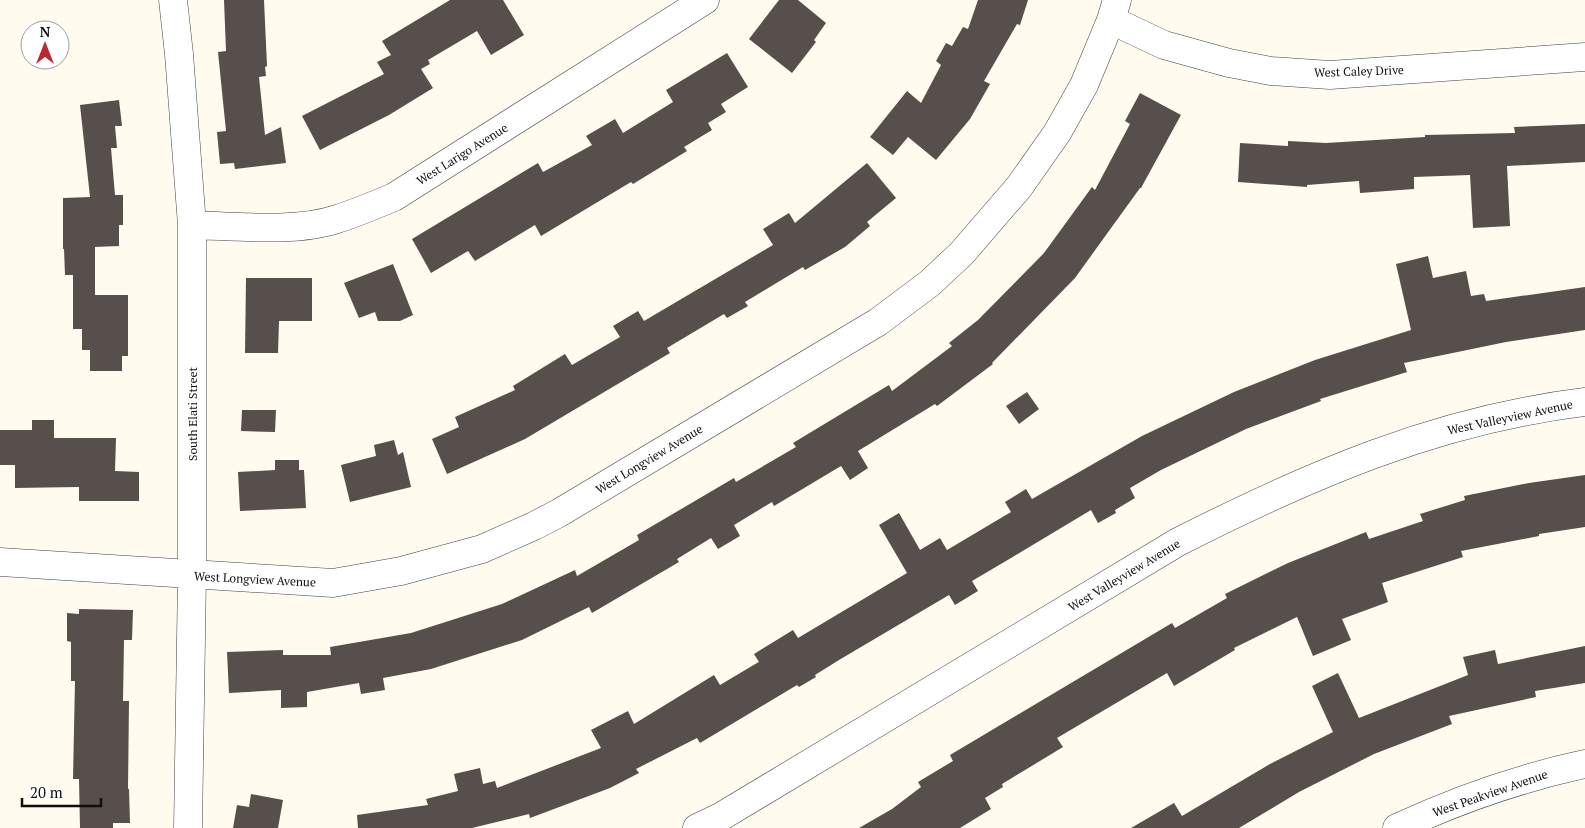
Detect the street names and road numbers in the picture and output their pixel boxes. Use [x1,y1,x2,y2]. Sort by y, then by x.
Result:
street label: West Caley Drive [1314,62,1404,80]
street label: West Larigo Avenue [414,120,510,188]
street label: South Elati Street [185,366,200,461]
street label: West Valleyview Avenue [1446,396,1574,438]
street label: West Longview Avenue [593,421,705,497]
street label: West Valleyview Avenue [1065,536,1183,614]
street label: West Longview Avenue [194,568,316,590]
street label: West Peakview Avenue [1431,766,1549,820]

